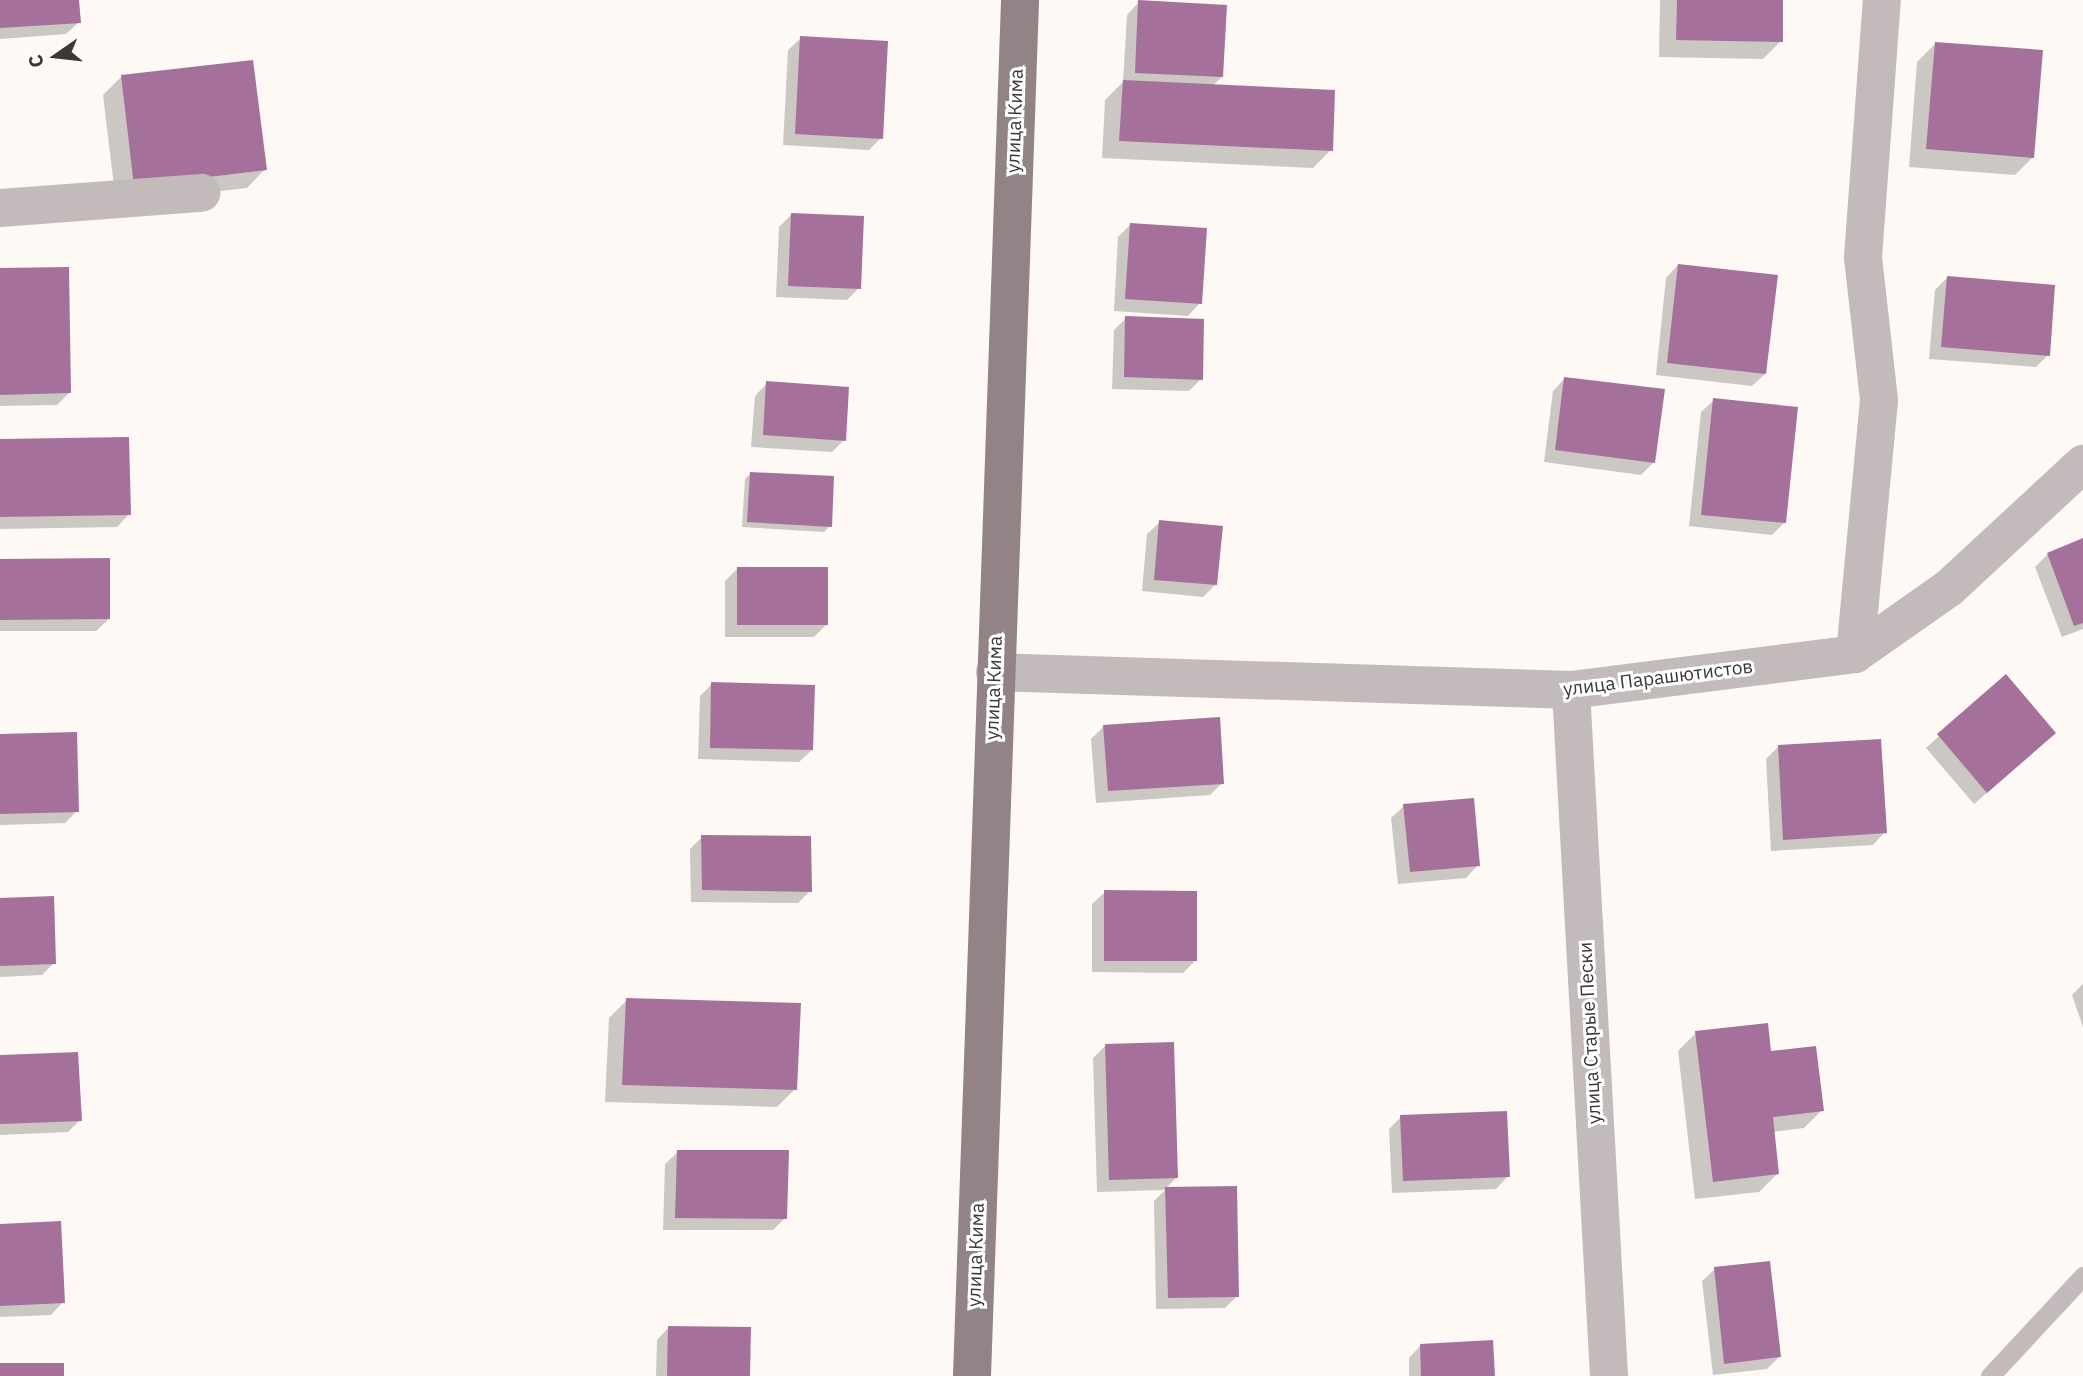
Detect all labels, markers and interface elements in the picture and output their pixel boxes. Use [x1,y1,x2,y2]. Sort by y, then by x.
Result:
north arrow [21,21,91,91]
text: С [22,52,49,70]
street label: улица Кима [1002,69,1028,173]
street label: улица Кима [981,636,1007,740]
street label: улица Парашютистов [1562,655,1754,701]
street label: улица Старые Пески [1574,941,1606,1125]
street label: улица Кима [963,1203,989,1307]

